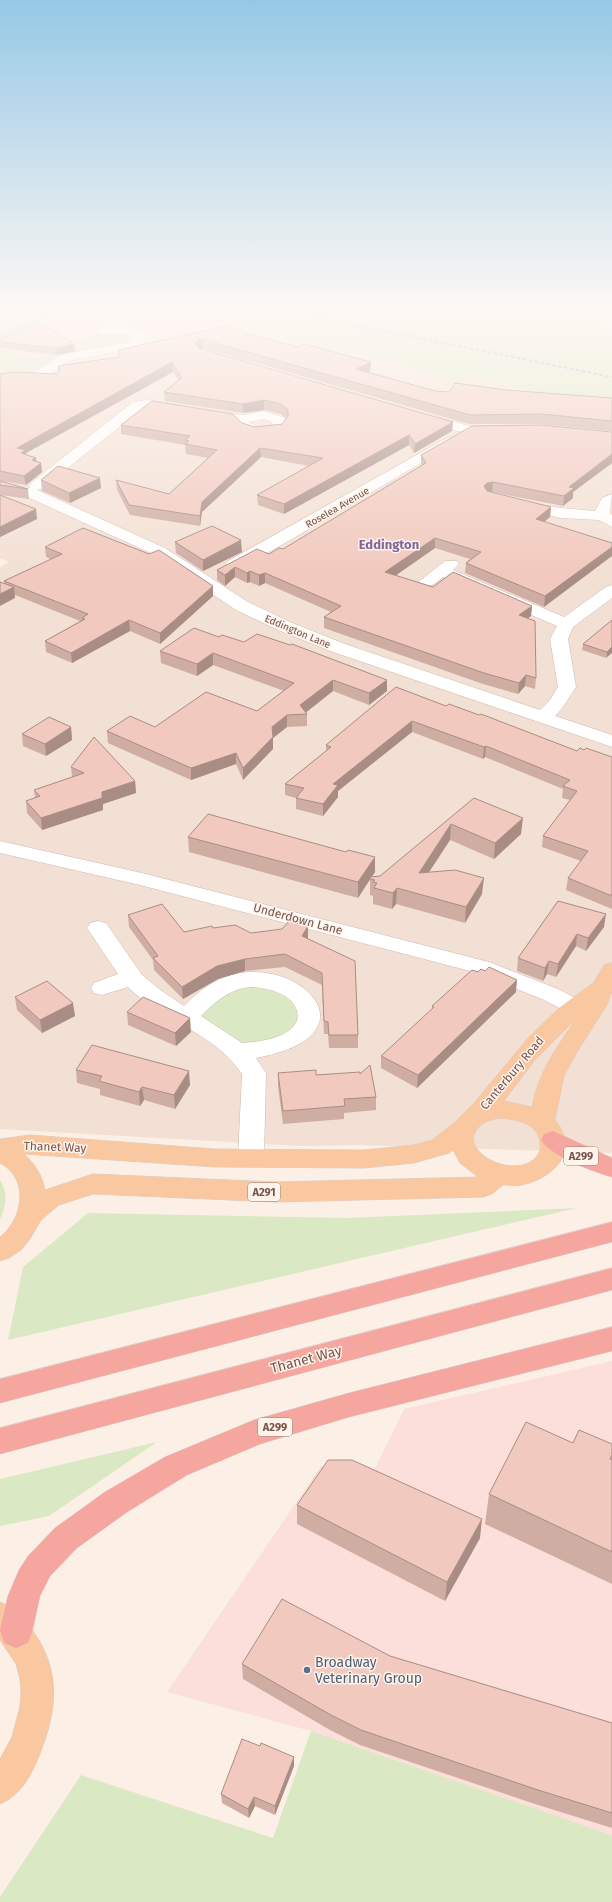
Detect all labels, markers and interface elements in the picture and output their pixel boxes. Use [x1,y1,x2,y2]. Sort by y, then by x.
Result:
street label: Roselea Avenue [304,485,371,531]
district label: Eddington [359,537,419,552]
street label: Eddington Lane [263,613,332,651]
street label: Underdown Lane [252,900,344,938]
street label: Canterbury Road [477,1034,547,1112]
street label: Thanet Way [23,1139,87,1155]
road number: A299 [564,1147,598,1165]
road number: A291 [248,1183,280,1201]
street label: Thanet Way [269,1342,344,1377]
road number: A299 [258,1418,292,1436]
place label: Broadway Veterinary Group [315,1654,422,1687]
marker: Broadway Veterinary Group [302,1665,312,1675]

